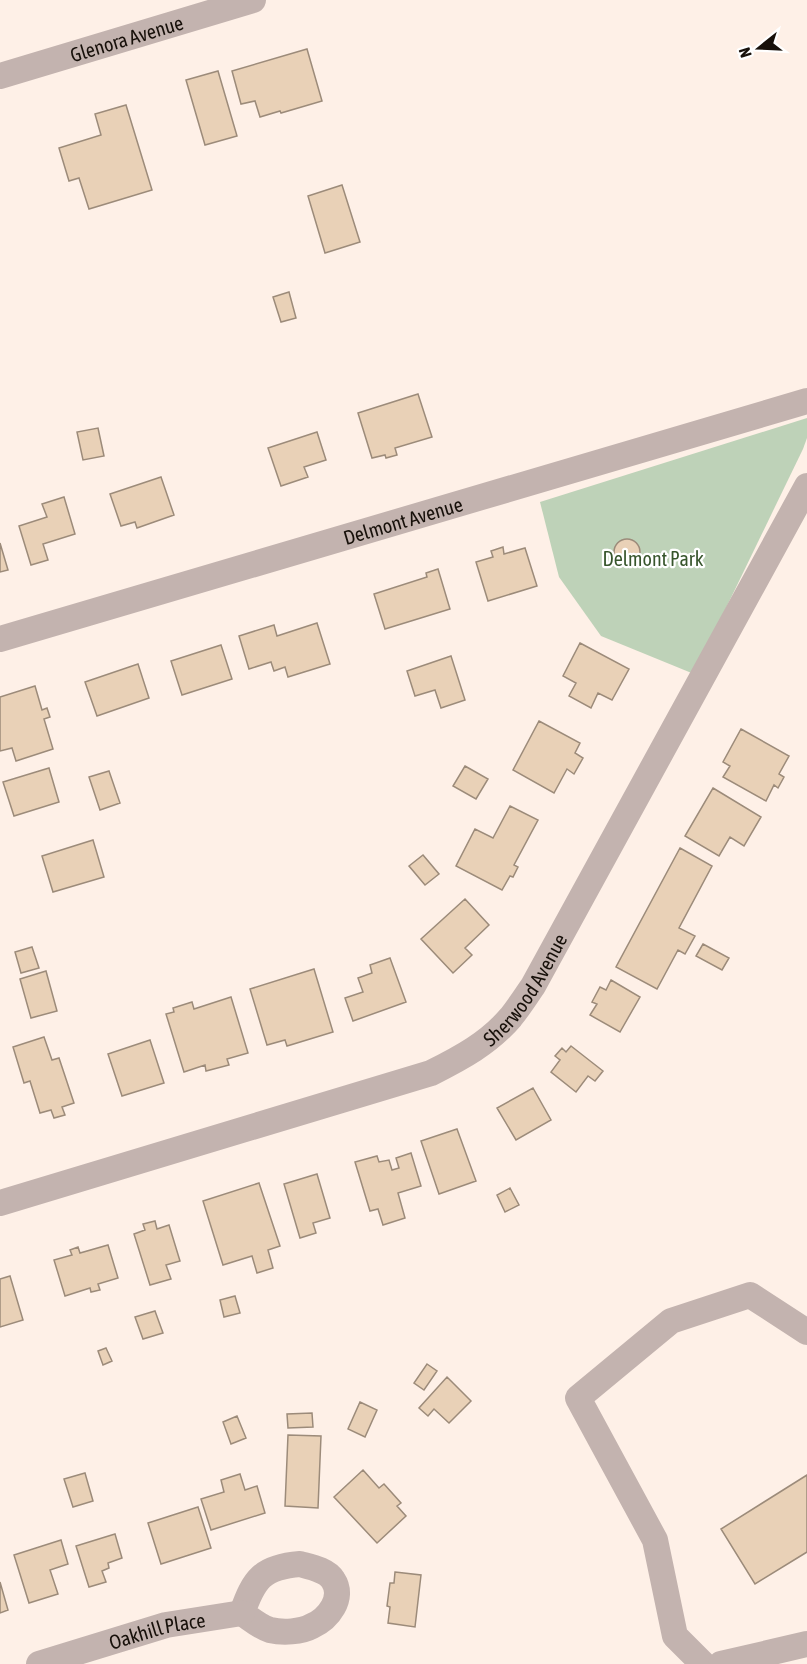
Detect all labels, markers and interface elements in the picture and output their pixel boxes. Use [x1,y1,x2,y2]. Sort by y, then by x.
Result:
street label: Glenora Avenue [67,10,186,66]
north arrow [729,18,789,78]
text: N [735,45,755,60]
street label: Delmont Avenue [341,492,465,549]
park label: Delmont Park [603,547,704,570]
street label: Sherwood Avenue [478,930,571,1050]
street label: Oakhill Place [106,1608,207,1653]

